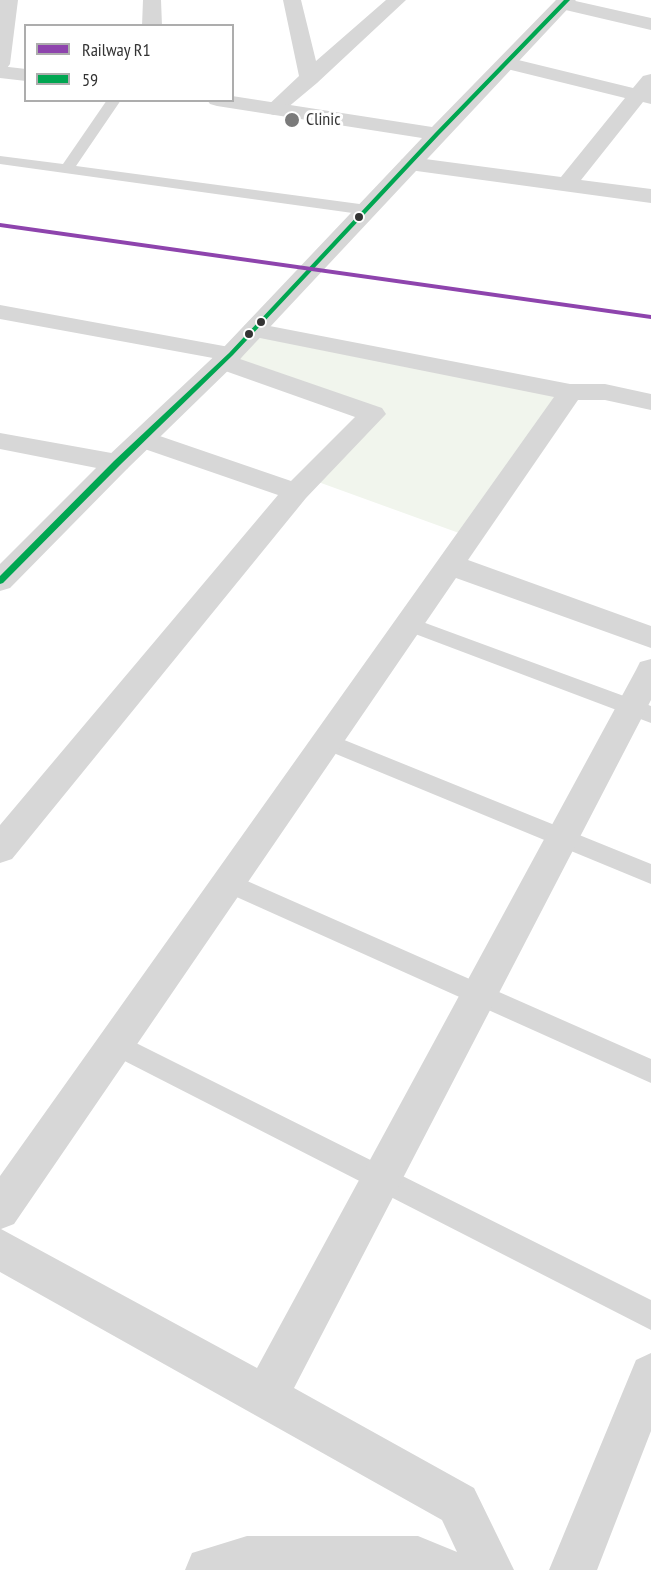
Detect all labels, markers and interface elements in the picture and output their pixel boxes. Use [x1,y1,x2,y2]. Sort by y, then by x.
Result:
legend [24,24,234,102]
text: Railway R1 [82,38,151,61]
text: 59 [82,68,98,91]
place label: Clinic [306,109,341,131]
marker: Clinic [283,111,301,129]
unlabelled marker [353,211,365,223]
unlabelled marker [255,316,267,328]
unlabelled marker [243,328,255,340]

